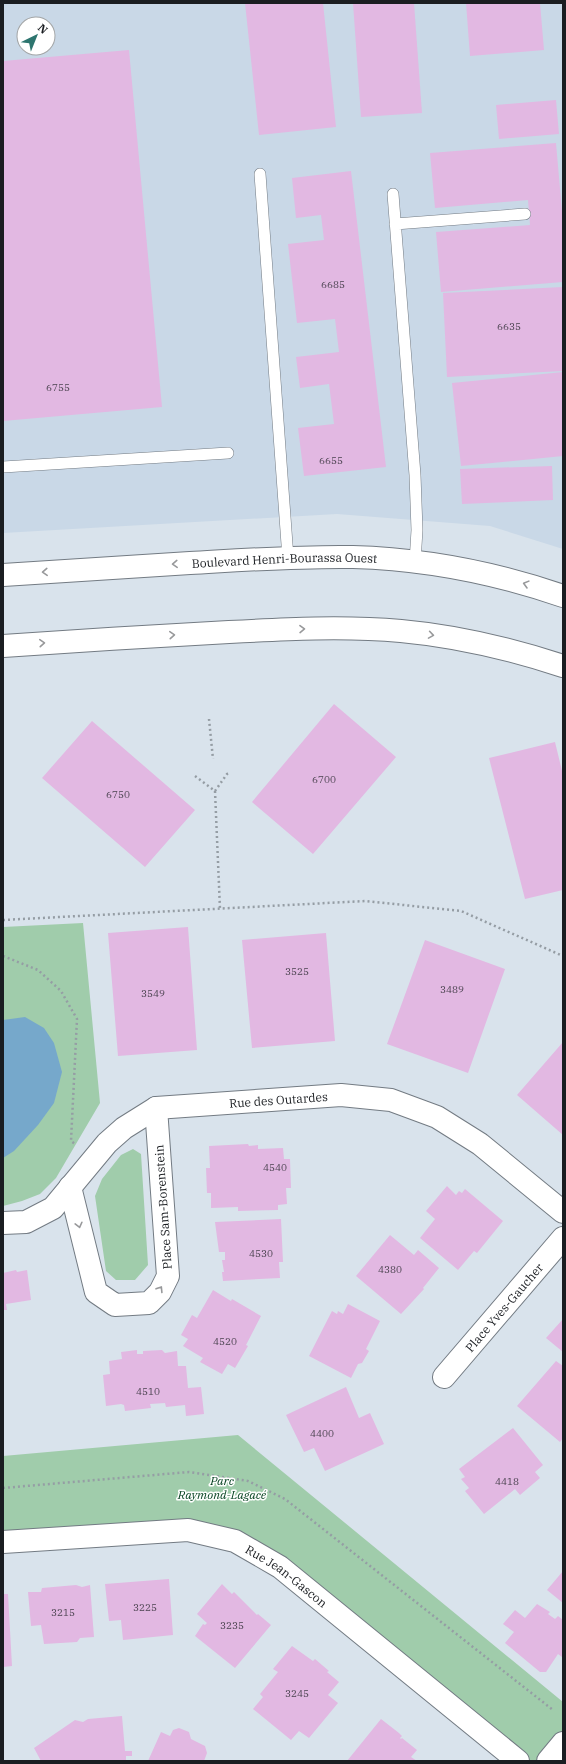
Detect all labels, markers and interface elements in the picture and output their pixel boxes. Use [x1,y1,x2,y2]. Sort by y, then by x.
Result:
north arrow [16,16,56,56]
text: N [35,21,51,37]
house number: 6685 [321,278,345,291]
house number: 6635 [497,320,521,333]
house number: 6755 [46,381,70,394]
house number: 6655 [319,454,343,467]
street label: Boulevard Henri-Bourassa Ouest [191,549,378,570]
one-way arrow [172,560,178,569]
one-way arrow [42,568,48,576]
one-way arrow [523,581,529,589]
one-way arrow [299,625,305,633]
one-way arrow [428,630,434,639]
one-way arrow [169,631,175,640]
one-way arrow [39,639,45,648]
house number: 6700 [312,773,336,786]
house number: 6750 [106,788,130,801]
house number: 3525 [285,965,309,978]
house number: 3489 [440,983,464,996]
house number: 3549 [141,987,165,1000]
street label: Rue des Outardes [229,1088,328,1110]
street label: Place Sam-Borenstein [151,1144,175,1270]
house number: 4540 [263,1161,287,1174]
one-way arrow [74,1221,83,1228]
house number: 4530 [249,1247,273,1260]
street label: Place Yves-Gaucher [462,1259,546,1355]
house number: 4380 [378,1263,402,1276]
one-way arrow [156,1286,163,1293]
house number: 4520 [213,1335,237,1348]
house number: 4510 [136,1385,160,1398]
house number: 4400 [310,1427,334,1440]
park label: Parc Raymond-Lagacé [177,1473,267,1502]
house number: 4418 [495,1475,519,1488]
street label: Rue Jean-Gascon [243,1541,331,1610]
house number: 3225 [133,1601,157,1614]
house number: 3215 [51,1606,75,1619]
house number: 3235 [220,1619,244,1632]
house number: 3245 [285,1687,309,1700]

